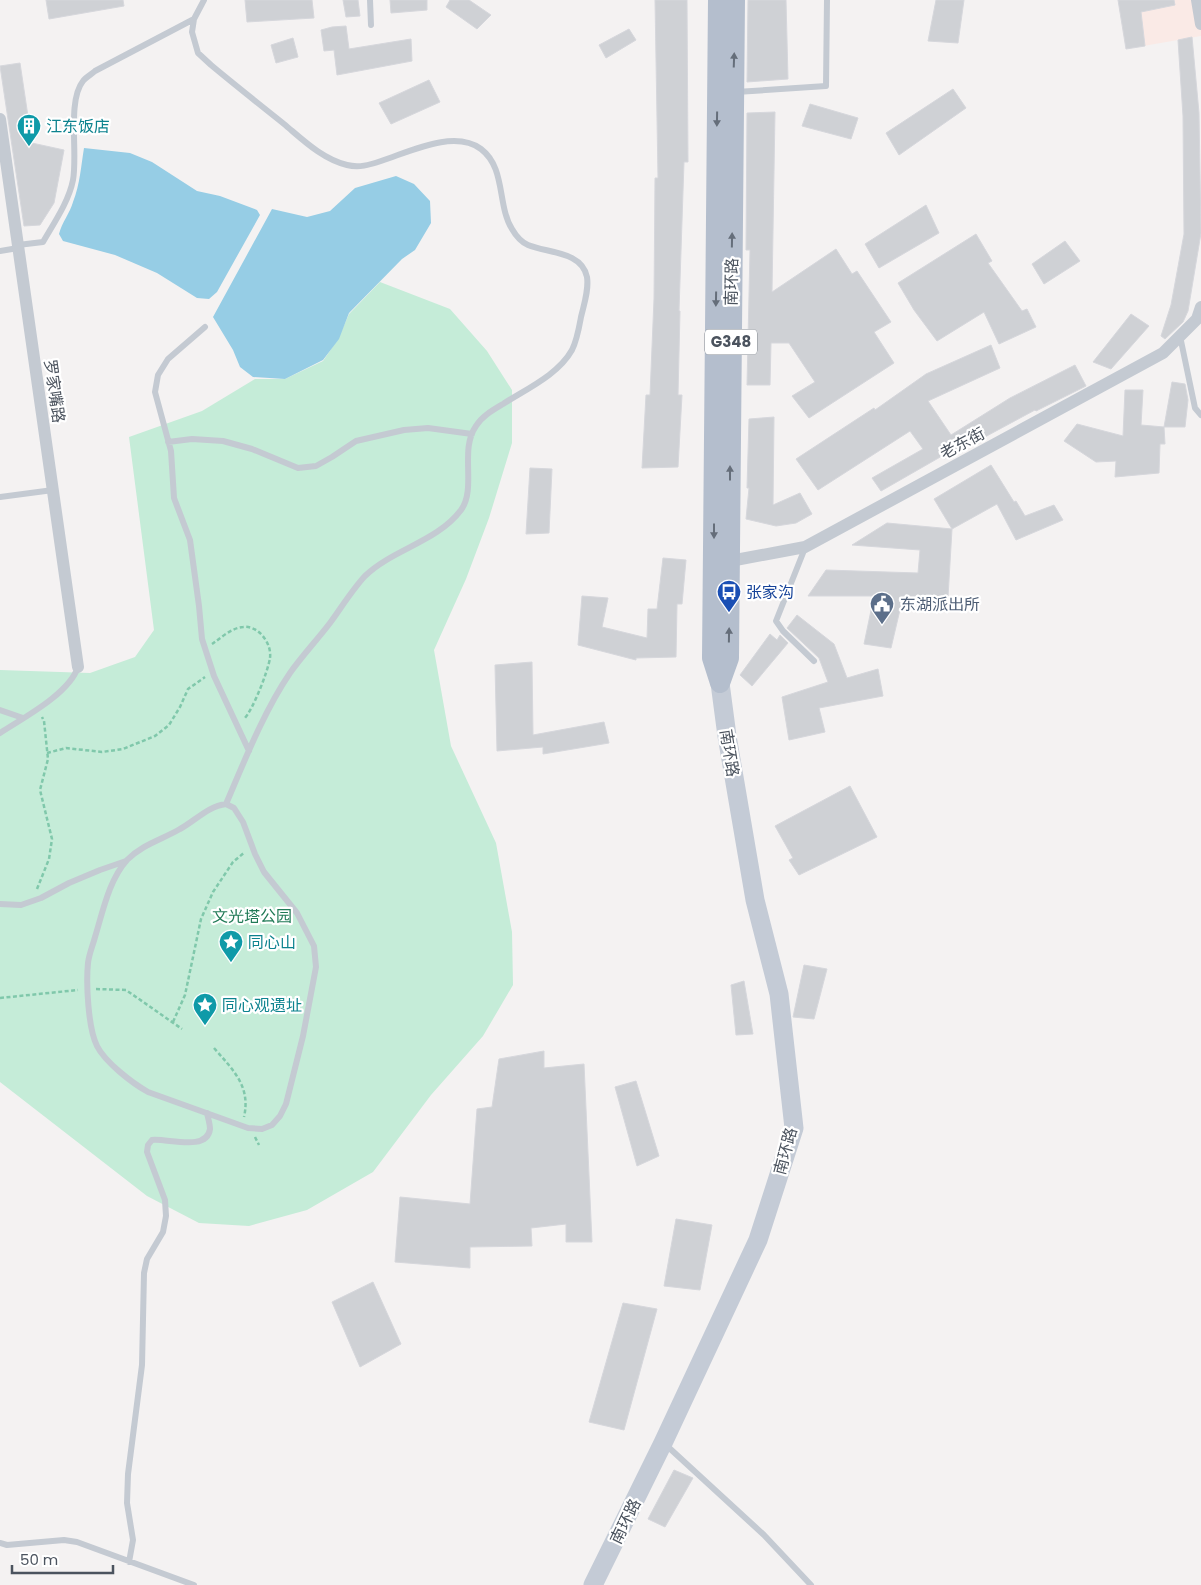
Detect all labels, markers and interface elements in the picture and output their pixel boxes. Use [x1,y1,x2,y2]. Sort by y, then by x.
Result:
one-way arrow [730,52,738,68]
one-way arrow [713,111,721,127]
building icon: 江东饭店 [16,113,42,147]
place label: 江东饭店 [46,115,110,138]
one-way arrow [728,232,736,248]
street label: 南环路 [720,258,743,306]
one-way arrow [712,291,720,307]
road number: G348 [705,330,757,354]
street label: 罗家嘴路 [39,358,70,424]
street label: 老东街 [936,422,989,465]
one-way arrow [726,465,734,481]
one-way arrow [710,523,718,539]
bus stop icon: 张家沟 [716,579,742,613]
place label: 张家沟 [746,581,794,604]
public building icon: 东湖派出所 [869,591,895,625]
place label: 东湖派出所 [900,593,980,616]
one-way arrow [725,627,733,643]
street label: 南环路 [714,728,745,779]
park label: 文光塔公园 [212,905,292,928]
place icon: 同心山 [218,929,244,963]
place label: 同心山 [248,931,296,954]
place icon: 同心观遗址 [192,992,218,1026]
place label: 同心观遗址 [222,994,302,1017]
street label: 南环路 [768,1125,803,1177]
street label: 南环路 [605,1495,646,1548]
scale bar [12,1542,114,1574]
text: 50 m [20,1549,58,1570]

